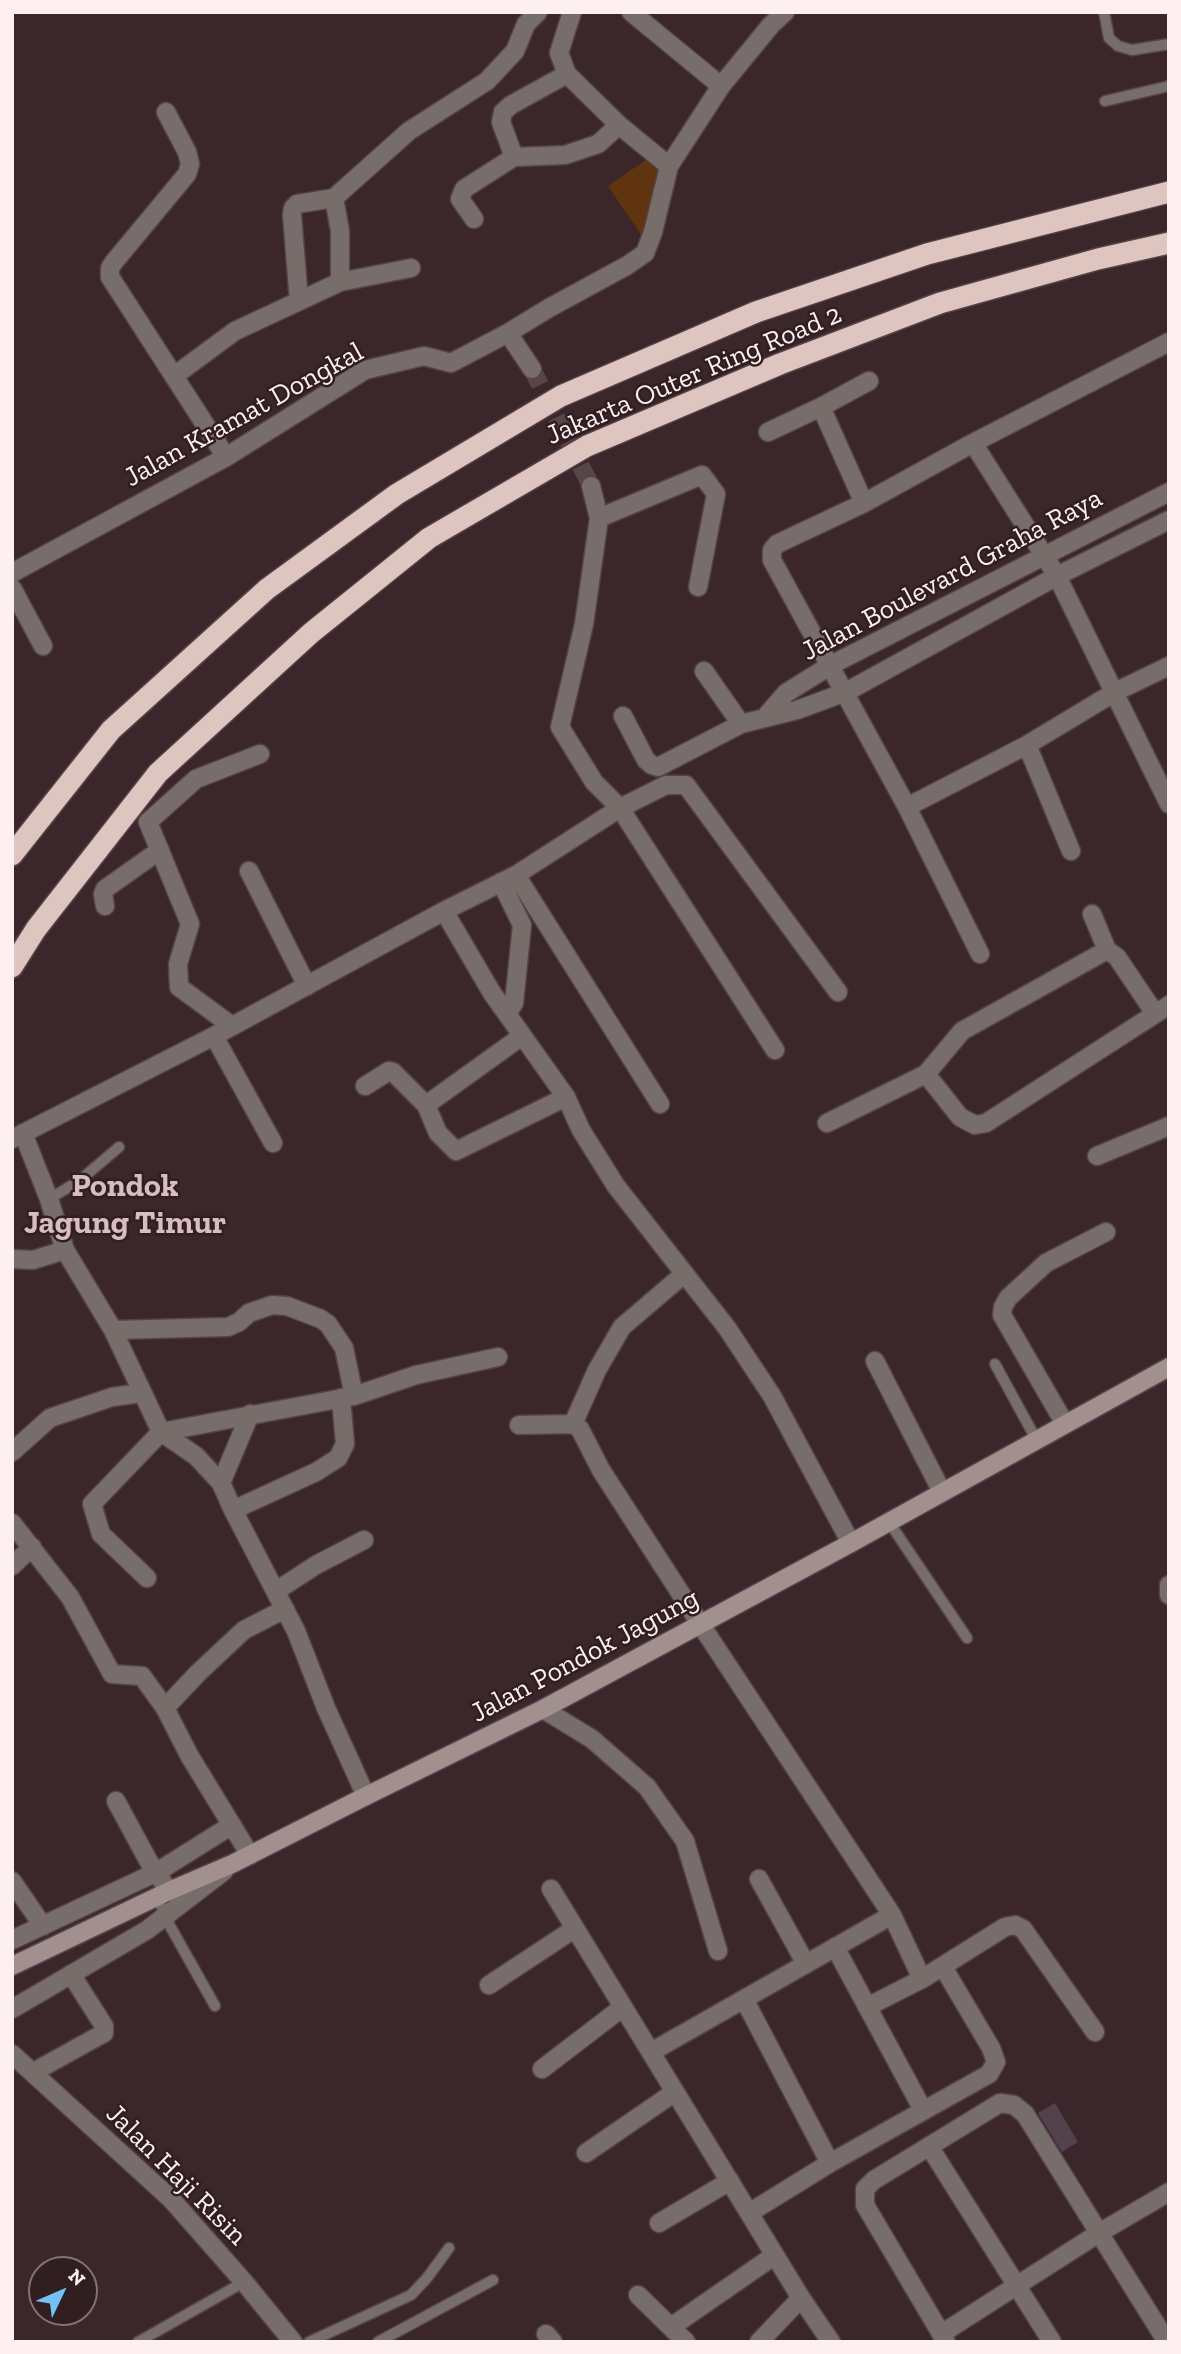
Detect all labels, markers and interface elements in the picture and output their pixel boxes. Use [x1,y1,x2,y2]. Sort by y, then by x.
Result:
street label: Jakarta Outer Ring Road 2 [541,298,847,452]
street label: Jalan Kramat Dongkal [119,335,369,495]
street label: Jalan Boulevard Graha Raya [796,481,1108,669]
district label: Pondok Jagung Timur [24,1168,226,1243]
street label: Jalan Pondok Jagung [465,1582,705,1730]
street label: Jalan Haji Risin [98,2097,254,2253]
north arrow [28,2256,98,2326]
text: N [64,2264,90,2291]

